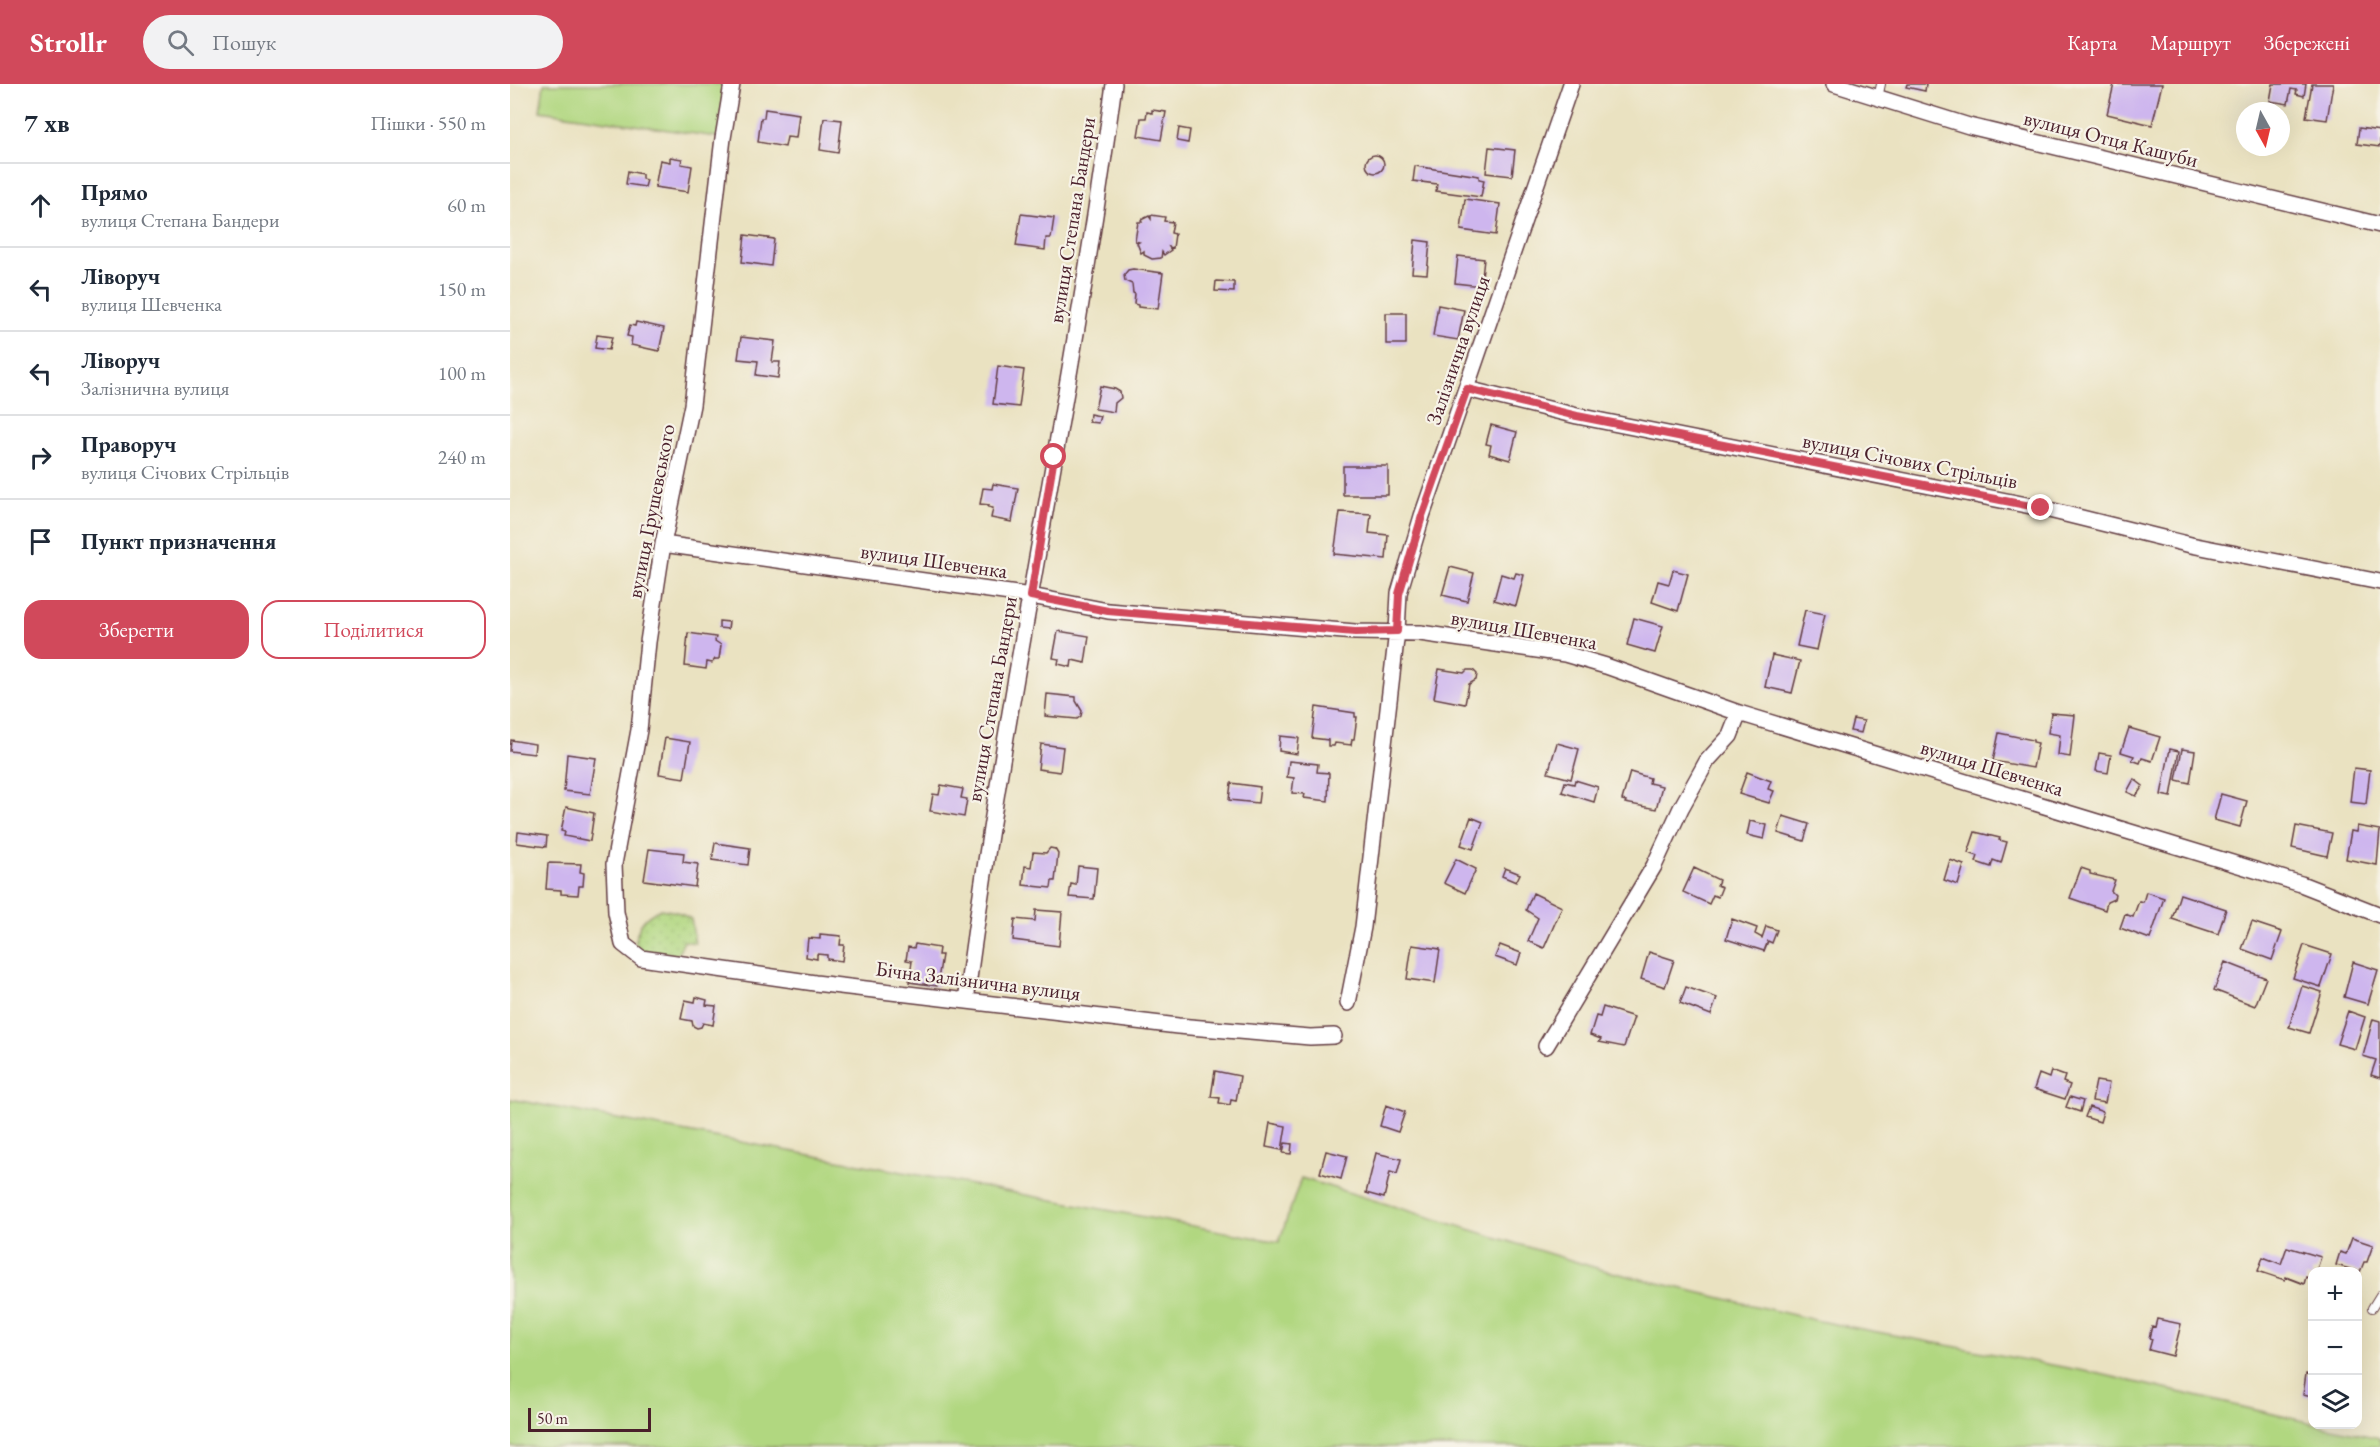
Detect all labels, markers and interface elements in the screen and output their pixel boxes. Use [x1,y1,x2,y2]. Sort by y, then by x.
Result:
search box [143,15,563,69]
text: Strollr [30,24,107,60]
icon: search [164,26,197,59]
text: Пошук [212,28,276,57]
text: Карта [2067,29,2117,56]
text: Маршрут [2150,29,2231,56]
text: Збережені [2264,29,2350,56]
north arrow [2236,102,2290,156]
street label: вулиця Отця Кашуби [2021,104,2201,173]
text: 7 хв [24,106,70,140]
text: Пішки · 550 m [370,110,486,136]
street label: вулиця Степана Бандери [1042,115,1101,325]
text: Прямо [81,178,148,207]
icon: ahead [24,189,57,222]
text: 60 m [447,192,486,218]
text: вулиця Степана Бандери [81,207,279,233]
text: Ліворуч [81,262,160,291]
street label: Залізнична вулиця [1419,272,1496,428]
icon: left [24,273,57,306]
text: 150 m [438,276,486,302]
text: вулиця Шевченка [81,291,222,317]
text: Ліворуч [81,346,160,375]
icon: left [24,357,57,390]
text: 100 m [438,360,486,386]
text: Залізнична вулиця [81,375,230,401]
street label: вулиця Грушевського [620,421,681,600]
street label: вулиця Січових Стрільців [1800,426,2020,495]
text: Праворуч [81,430,177,459]
icon: right [24,441,57,474]
route start [1040,443,1066,469]
text: 240 m [438,444,486,470]
text: вулиця Січових Стрільців [81,459,289,485]
route end [2027,494,2053,520]
icon: arrive [24,525,57,558]
text: Пункт призначення [81,527,276,556]
street label: вулиця Шевченка [859,537,1010,584]
street label: вулиця Степана Бандери [960,594,1023,804]
button: Зберегти [24,600,249,659]
button: Поділитися [261,600,486,659]
street label: вулиця Шевченка [1449,603,1600,656]
street label: вулиця Шевченка [1917,733,2067,802]
street label: Бічна Залізнична вулиця [874,955,1082,1006]
map controls [2308,1267,2362,1429]
button: + [2308,1267,2362,1321]
button: − [2308,1321,2362,1375]
button: layers [2308,1375,2362,1429]
scale bar [528,1405,651,1432]
text: 50 m [537,1408,568,1429]

